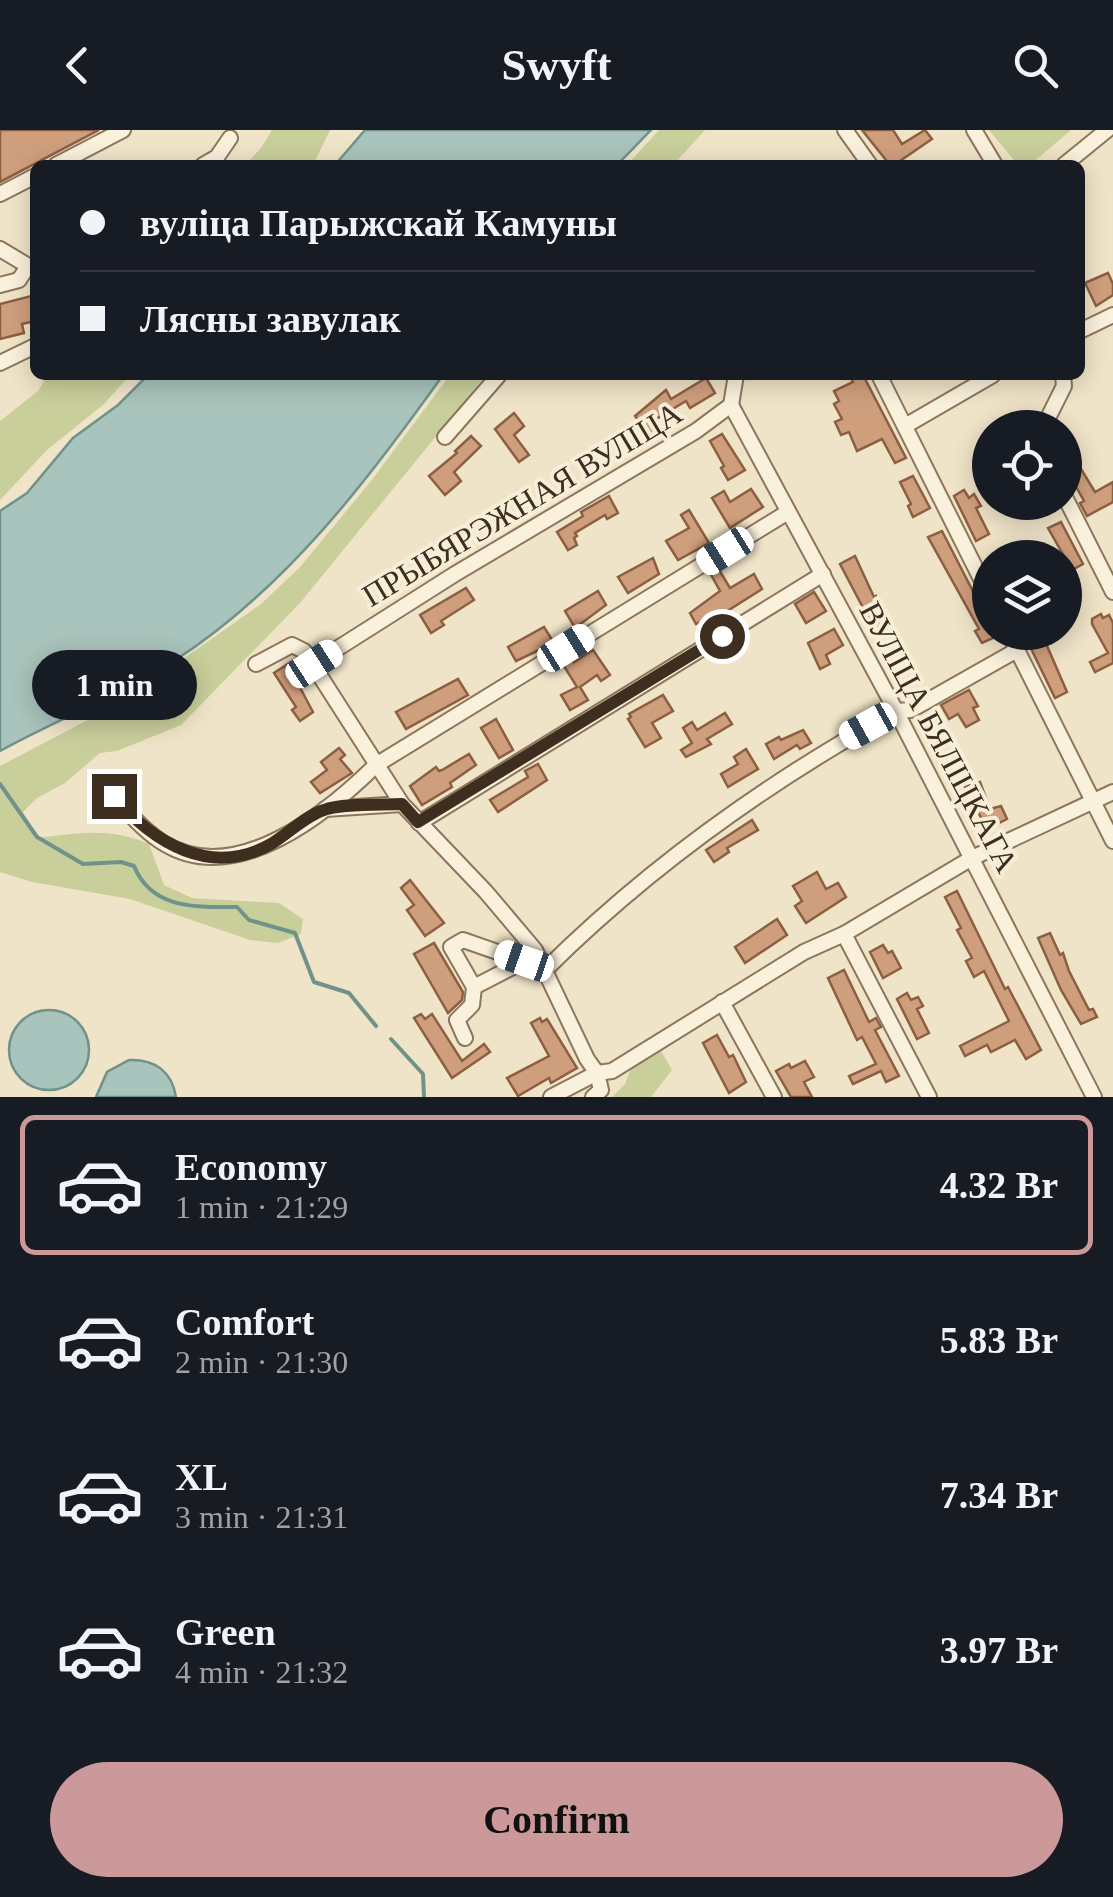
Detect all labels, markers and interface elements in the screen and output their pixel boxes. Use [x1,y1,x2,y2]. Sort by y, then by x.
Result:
icon: back [50,38,105,93]
icon: search [1008,38,1063,93]
text: Swyft [502,40,612,90]
text: вуліца Парыжскай Камуны [140,202,617,244]
text: Лясны завулак [140,298,401,340]
street label: ПРЫБЯРЭЖНАЯ ВУЛІЦА [356,394,688,614]
map controls [972,410,1082,650]
button: locate [972,410,1082,520]
car [692,522,758,580]
button: layers [972,540,1082,650]
street label: ВУЛІЦА БЯЛІЦКАГА [852,596,1026,878]
route start [700,614,745,659]
car [533,619,599,677]
car [281,635,347,693]
callout: 1 min [32,651,196,721]
text: 1 min [76,667,153,703]
car [834,698,902,754]
route end [92,774,137,819]
car [491,937,557,985]
icon: car [55,1140,145,1230]
text: Economy [175,1146,327,1188]
text: 4.32 Br [940,1164,1058,1206]
text: 1 min · 21:29 [175,1189,348,1225]
icon: car [55,1295,145,1385]
text: Comfort [175,1301,314,1343]
text: 5.83 Br [940,1319,1058,1361]
text: 2 min · 21:30 [175,1344,348,1380]
icon: car [55,1450,145,1540]
text: XL [175,1456,228,1498]
text: 7.34 Br [940,1474,1058,1516]
text: 3 min · 21:31 [175,1499,348,1535]
icon: car [55,1605,145,1695]
text: Green [175,1611,276,1653]
text: 3.97 Br [940,1629,1058,1671]
text: 4 min · 21:32 [175,1654,348,1690]
button: Confirm [50,1762,1063,1877]

